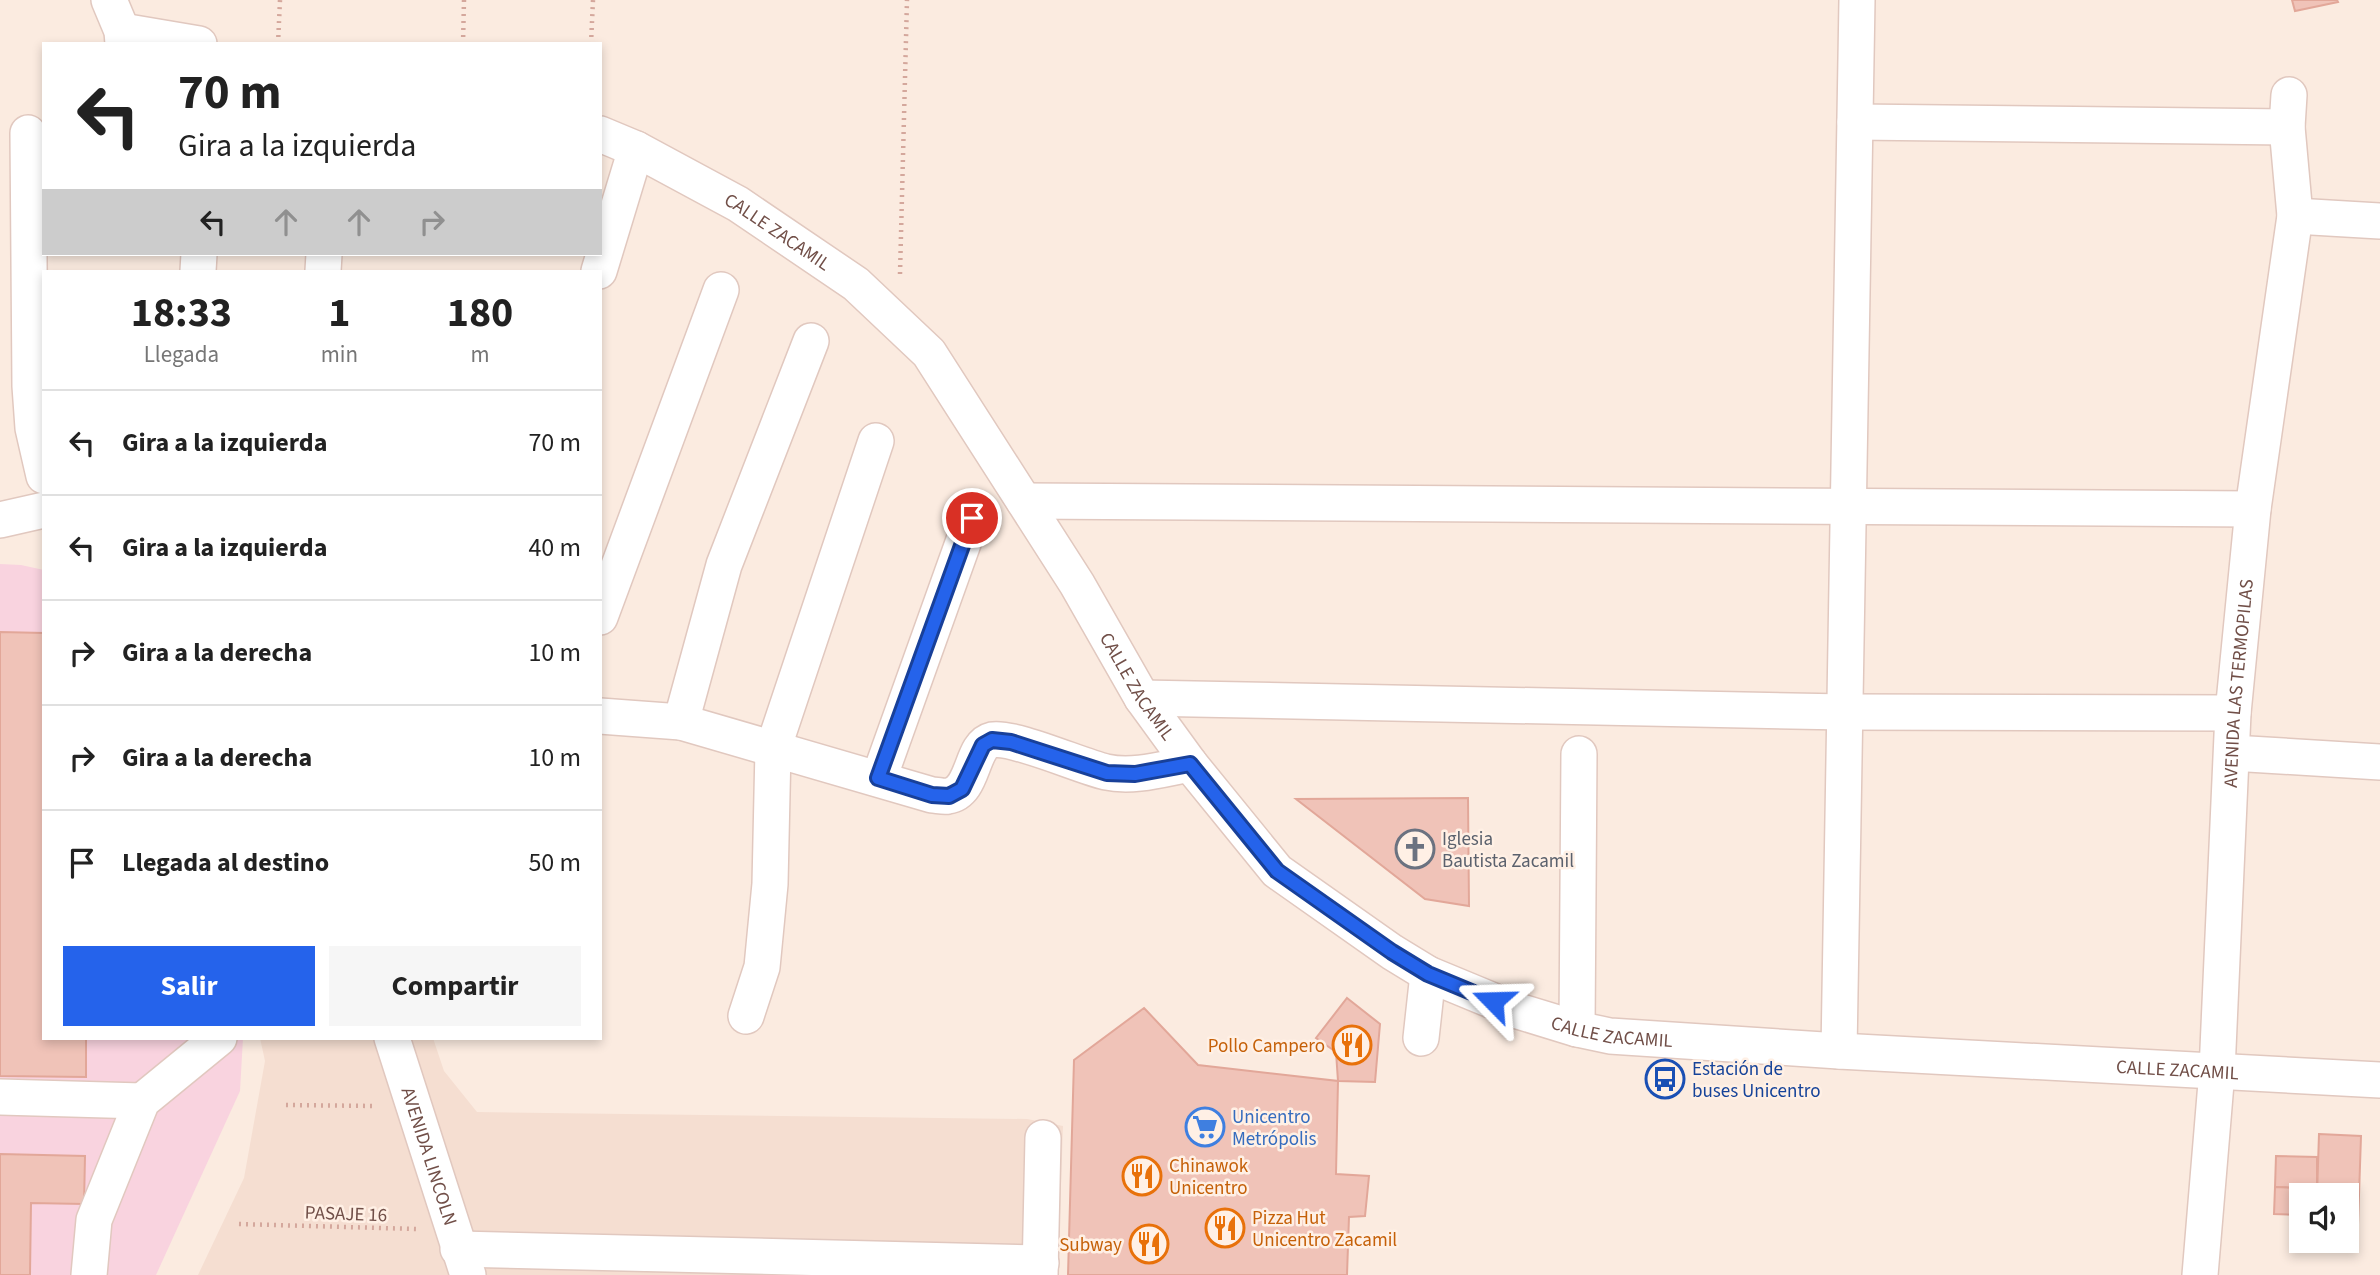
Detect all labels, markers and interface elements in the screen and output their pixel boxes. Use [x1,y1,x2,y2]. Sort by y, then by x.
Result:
text: 70 m [178,58,282,128]
icon: left [63,70,154,161]
text: Gira a la izquierda [178,123,416,169]
street label: CALLE ZACAMIL [719,187,835,278]
icon: left [194,203,232,241]
icon: ahead [267,203,305,241]
icon: ahead [340,203,378,241]
icon: right [413,203,451,241]
text: 18:33 [131,283,232,343]
text: 1 [328,283,350,343]
text: 180 [447,283,513,343]
text: Llegada [144,338,219,371]
text: min [321,338,358,371]
text: m [470,338,490,371]
icon: left [63,424,101,462]
text: Gira a la izquierda [122,424,327,461]
text: 70 m [528,424,581,461]
pin [942,488,1002,548]
icon: arrive [953,499,991,537]
icon: left [63,529,101,567]
text: Gira a la izquierda [122,529,327,566]
text: 40 m [528,529,581,566]
street label: AVENIDA LAS TERMOPILAS [2218,578,2261,788]
street label: CALLE ZACAMIL [1092,628,1181,746]
icon: right [63,634,101,672]
text: Gira a la derecha [122,634,312,671]
text: 10 m [528,634,581,671]
icon: right [63,739,101,777]
text: Gira a la derecha [122,739,312,776]
text: 10 m [528,739,581,776]
place label: Iglesia Bautista Zacamil [1442,826,1574,875]
church icon: Iglesia Bautista Zacamil [1394,828,1436,870]
icon: arrive [63,844,101,882]
text: Llegada al destino [122,844,329,881]
text: 50 m [528,844,581,881]
button: Salir [63,946,315,1026]
button: Compartir [329,946,581,1026]
position arrow [1456,964,1530,1038]
street label: CALLE ZACAMIL [1547,1010,1674,1055]
restaurant icon: Pollo Campero [1331,1024,1373,1066]
place label: Pollo Campero [1208,1033,1325,1060]
street label: CALLE ZACAMIL [2115,1054,2240,1087]
place label: Estación de buses Unicentro [1692,1056,1821,1105]
bus stop icon: Estación de buses Unicentro [1644,1058,1686,1100]
street label: AVENIDA LINCOLN [394,1084,463,1229]
place label: Unicentro Metrópolis [1232,1104,1317,1153]
supermarket icon: Unicentro Metrópolis [1184,1106,1226,1148]
place label: Chinawok Unicentro [1169,1153,1249,1202]
restaurant icon: Chinawok Unicentro [1121,1155,1163,1197]
map controls [2289,1183,2359,1253]
button: sound [2289,1183,2359,1253]
street label: PASAJE 16 [304,1200,388,1229]
place label: Pizza Hut Unicentro Zacamil [1252,1205,1397,1254]
restaurant icon: Pizza Hut Unicentro Zacamil [1204,1207,1246,1249]
restaurant icon: Subway [1128,1223,1170,1265]
place label: Subway [1059,1232,1122,1259]

